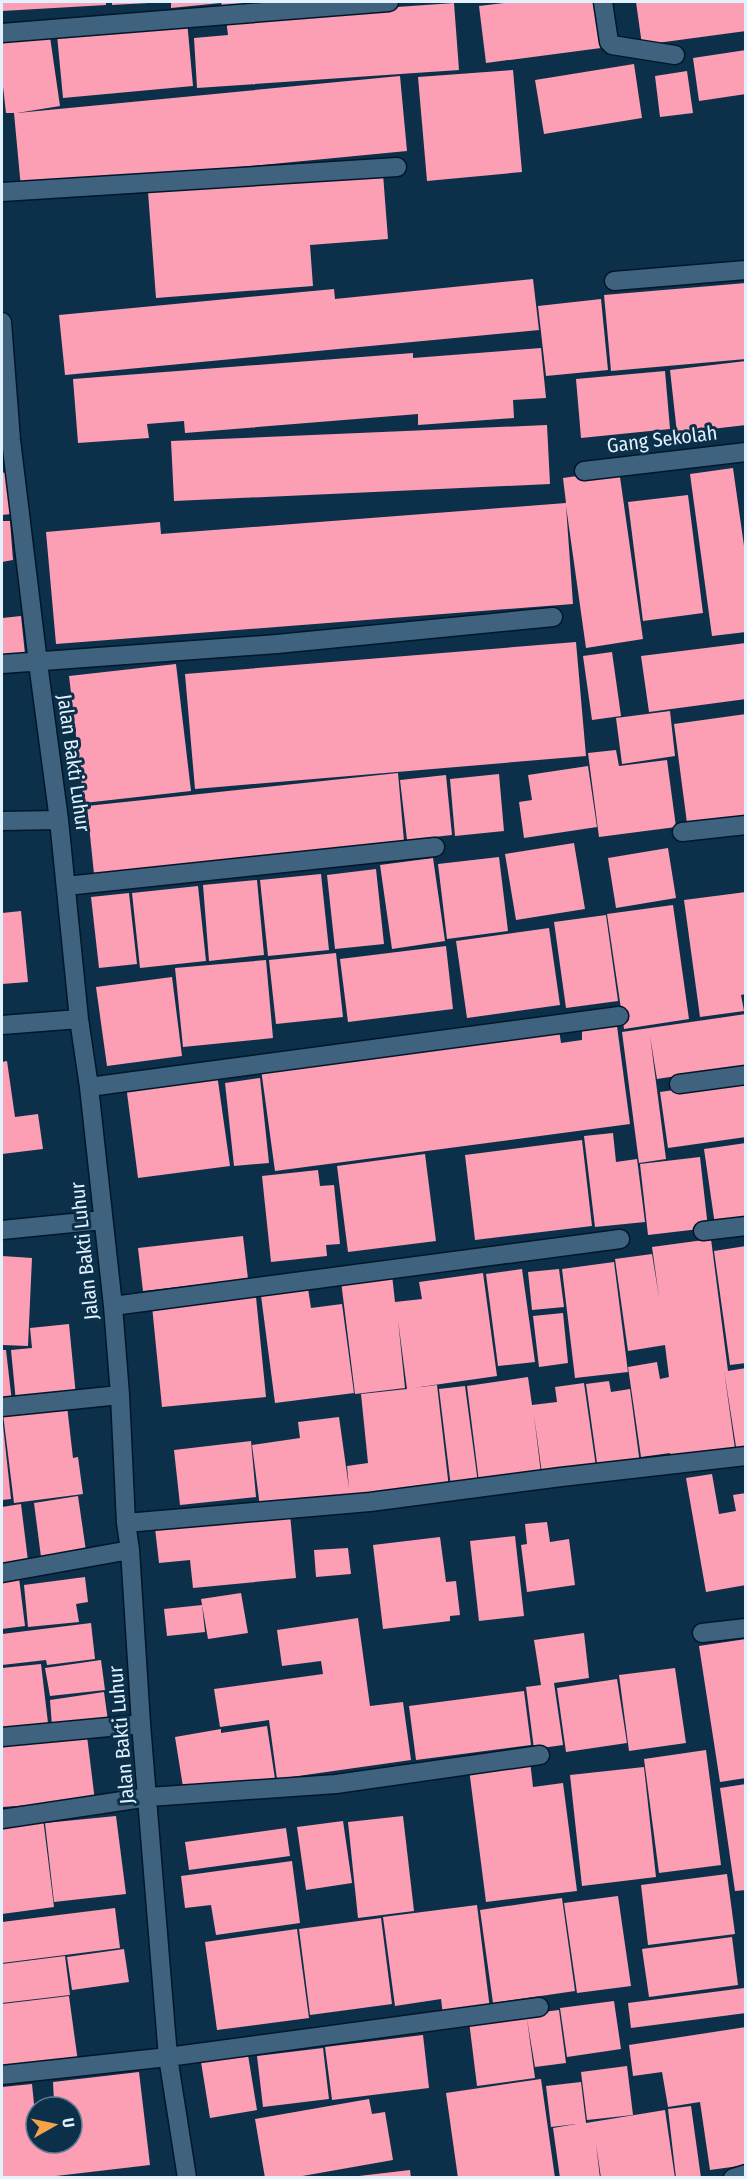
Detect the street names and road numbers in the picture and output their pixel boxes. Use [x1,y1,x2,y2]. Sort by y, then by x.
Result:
street label: Gang Sekolah [606,420,718,458]
street label: Jalan Bakti Luhur [52,693,96,833]
street label: Jalan Bakti Luhur [65,1181,103,1321]
street label: Jalan Bakti Luhur [103,1665,139,1805]

